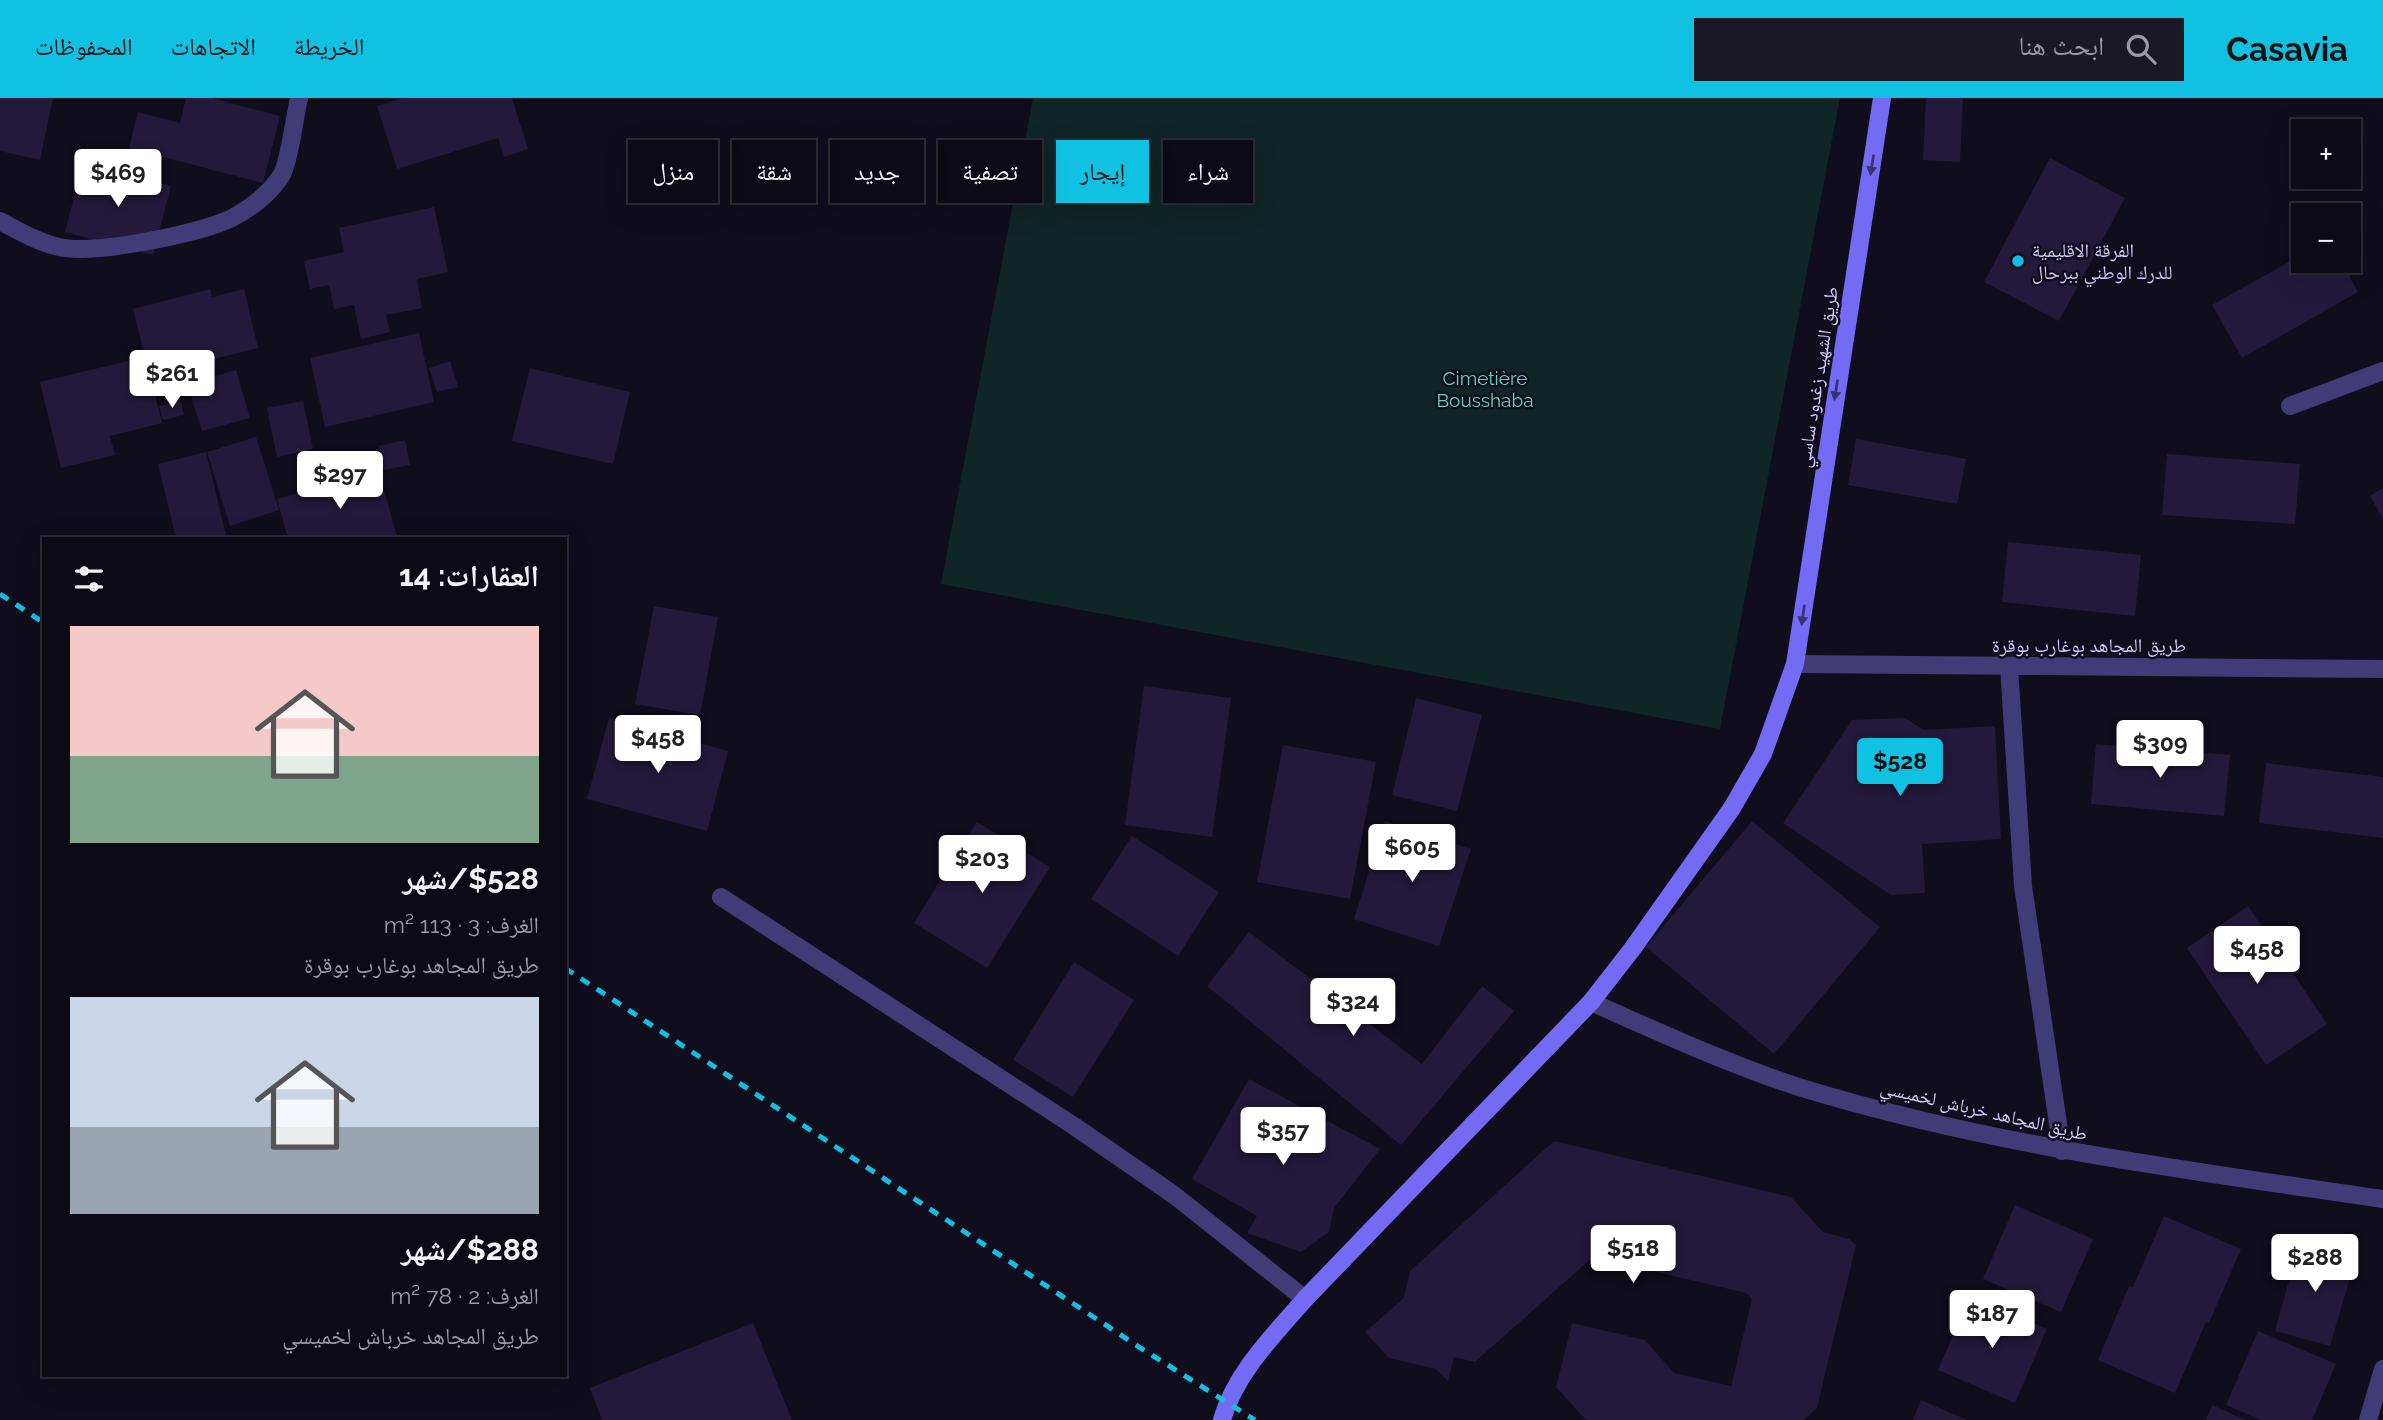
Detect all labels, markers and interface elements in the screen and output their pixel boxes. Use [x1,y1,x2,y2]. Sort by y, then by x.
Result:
search box [1694,18,2184,81]
icon: search [2122,30,2160,68]
text: Casavia [2226,30,2348,69]
text: ابحث هنا [2018,31,2104,61]
text: المحفوظات [35,32,133,61]
text: الاتجاهات [171,32,256,61]
text: الخريطة [294,32,365,61]
map controls [2291,119,2361,273]
button: + [2291,119,2361,189]
chip: منزل [628,140,718,203]
chip: شقة [732,140,816,203]
chip: جديد [830,140,924,203]
chip: تصفية [938,140,1042,203]
chip: إيجار [1056,140,1149,203]
chip: شراء [1163,140,1253,203]
pin: $469 [77,150,159,209]
one-way arrow [1866,155,1877,177]
text: $469 [90,158,146,185]
button: − [2291,203,2361,273]
place label: الفرقة الاقليمية للدرك الوطني ببرحال [2032,239,2173,288]
marker: الفرقة الاقليمية للدرك الوطني ببرحال [2010,253,2026,269]
street label: طريق الشهيد زغدود ساسي [1792,285,1847,470]
pin: $261 [131,350,213,410]
text: $261 [146,359,198,386]
park label: Cimetière Bousshaba [1436,367,1534,411]
one-way arrow [1830,379,1841,401]
pin: $297 [299,452,381,511]
text: $297 [313,460,367,487]
text: العقارات: 14 [399,558,539,593]
icon: filters [70,560,108,598]
one-way arrow [1797,604,1808,626]
street label: طريق المجاهد بوغارب بوقرة [1992,634,2186,657]
icon: home [242,671,368,797]
pin: $458 [617,716,699,775]
pin: $309 [2119,720,2201,780]
text: $458 [631,724,685,751]
text: $309 [2133,729,2187,756]
pin: $528 [1859,738,1941,798]
text: $528 [1873,747,1927,774]
pin: $605 [1371,824,1453,884]
text: $605 [1384,833,1440,860]
pin: $203 [941,836,1023,895]
text: $203 [955,844,1009,871]
text: $528/شهر [403,861,539,896]
text: الغرف: 3 · 113 m² [384,911,539,938]
pin: $458 [2216,926,2298,986]
text: $458 [2230,935,2284,962]
text: طريق المجاهد بوغارب بوقرة [304,951,539,978]
pin: $324 [1312,978,1394,1038]
text: $324 [1326,987,1380,1014]
icon: home [242,1042,368,1168]
street label: طريق المجاهد خرباش لخميسي [1877,1075,2090,1149]
pin: $357 [1242,1108,1324,1167]
text: $357 [1257,1116,1309,1143]
pin: $518 [1592,1226,1674,1285]
text: $288/شهر [401,1232,539,1267]
text: $518 [1607,1234,1659,1261]
pin: $288 [2274,1234,2356,1294]
text: $288 [2287,1243,2343,1270]
text: الغرف: 2 · 78 m² [390,1282,539,1309]
pin: $187 [1951,1290,2033,1350]
text: $187 [1966,1299,2018,1326]
text: طريق المجاهد خرباش لخميسي [282,1322,539,1349]

